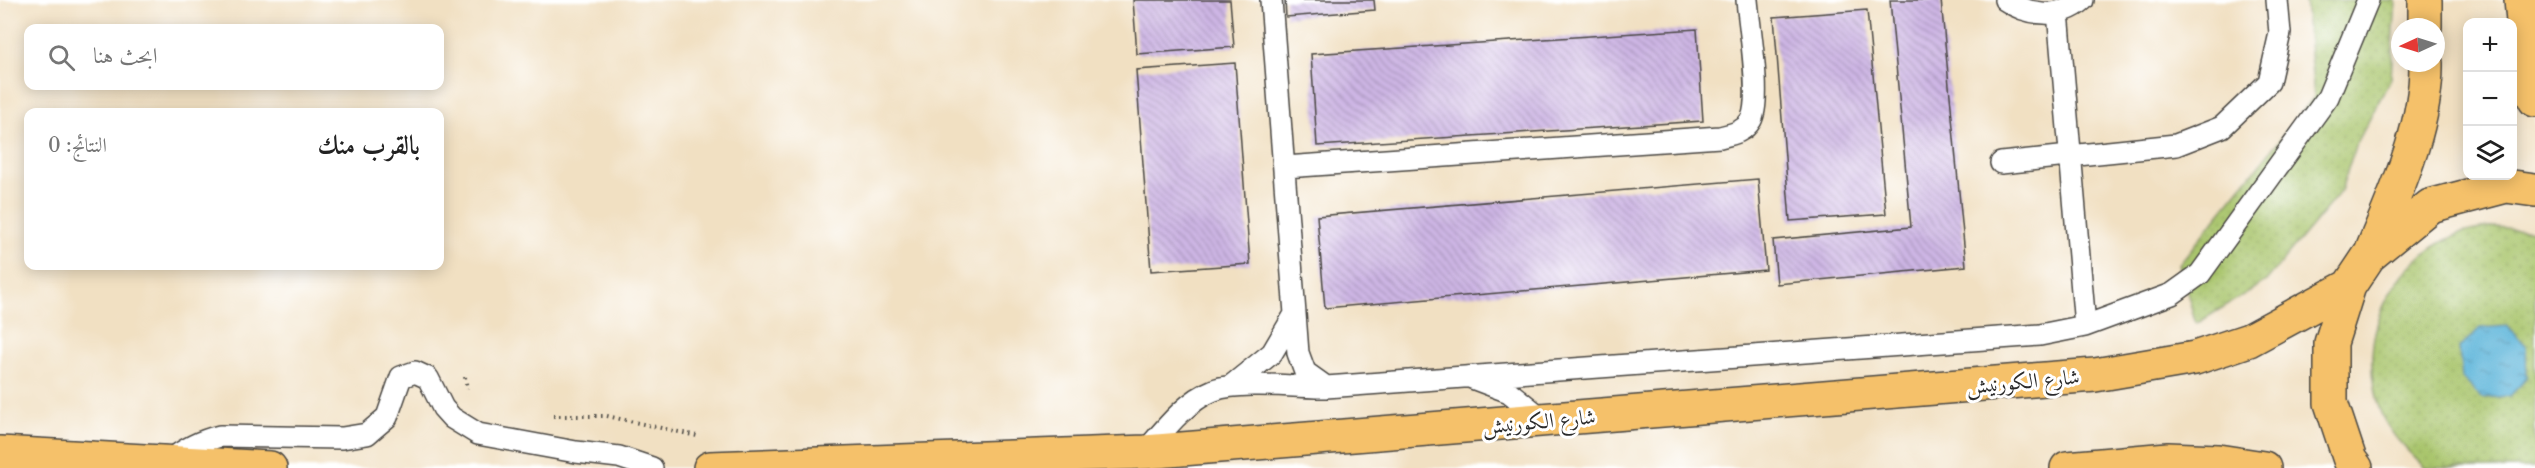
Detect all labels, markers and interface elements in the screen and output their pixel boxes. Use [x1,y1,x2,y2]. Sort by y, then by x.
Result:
north arrow [2391,18,2445,72]
map controls [2463,18,2517,180]
button: + [2463,18,2517,72]
search box [24,24,444,90]
icon: search [45,41,78,74]
text: ابحث هنا [93,42,158,69]
button: − [2463,72,2517,126]
button: layers [2463,126,2517,180]
text: بالقرب منك [317,129,420,161]
text: النتائج: 0 [48,133,107,157]
street label: شارع الكورنيش [1965,364,2081,404]
street label: شارع الكورنيش [1481,404,1597,444]

